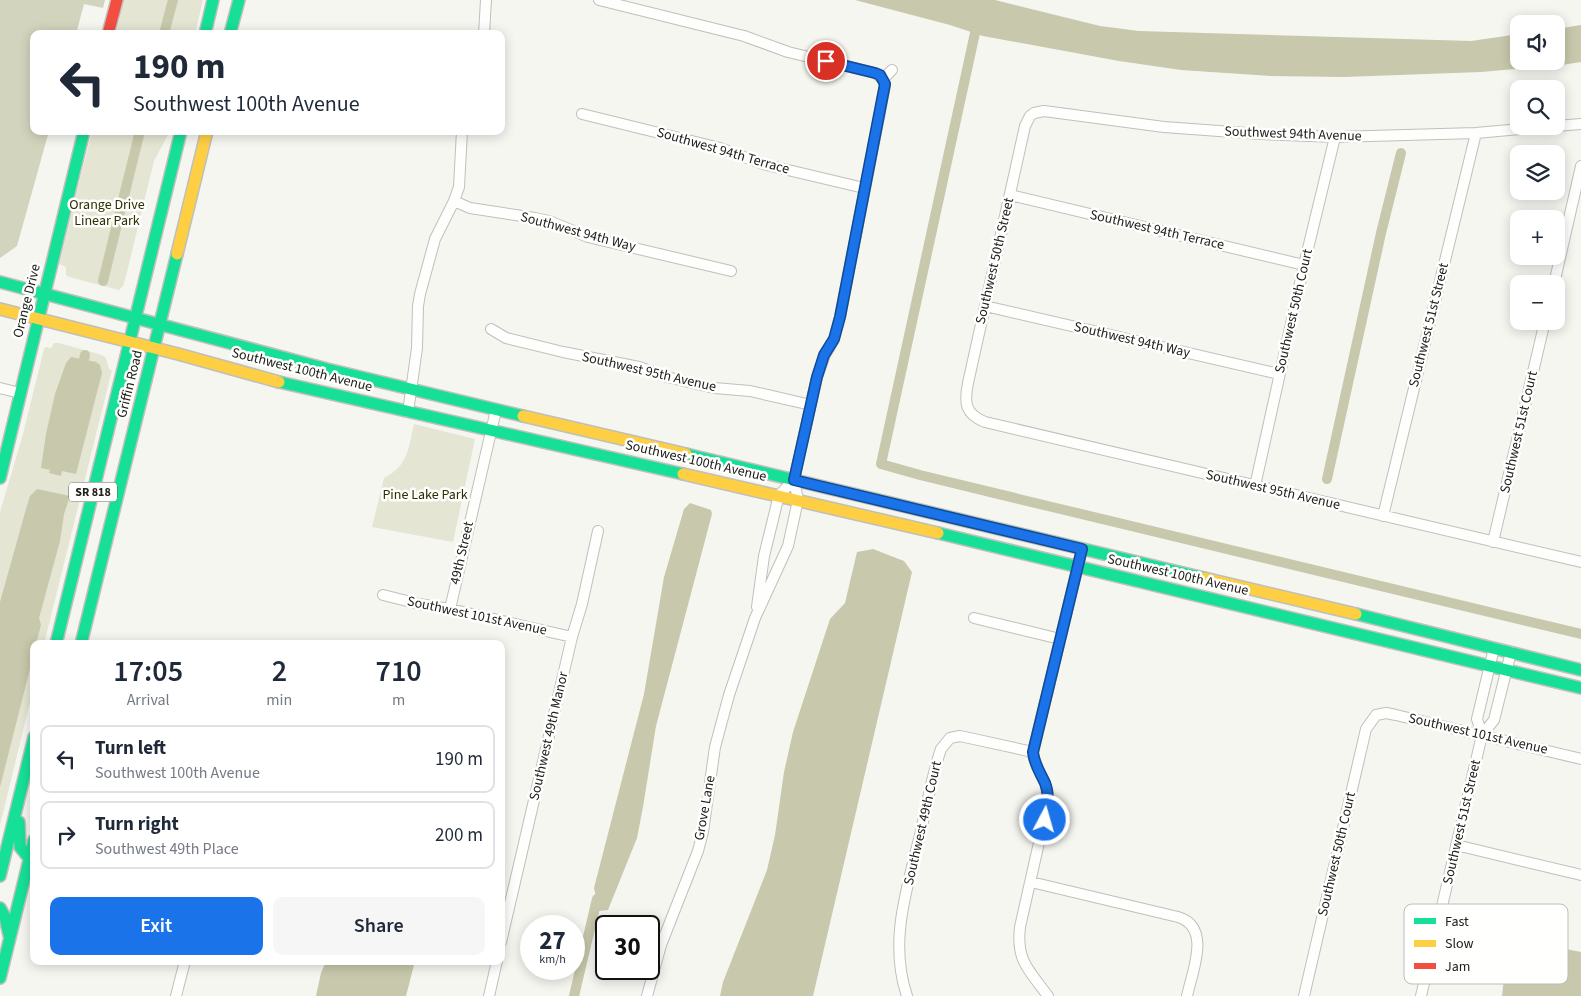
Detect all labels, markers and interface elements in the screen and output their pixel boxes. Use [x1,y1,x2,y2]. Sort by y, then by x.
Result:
map controls [1510,15,1565,330]
button: sound [1510,15,1565,70]
pin [805,40,847,82]
text: 190 m [133,42,225,92]
icon: arrive [812,47,840,75]
icon: left [50,50,115,115]
button: search [1510,80,1565,135]
text: Southwest 100th Avenue [133,88,360,120]
street label: Southwest 94th Terrace [654,122,792,180]
street label: Southwest 94th Avenue [1224,122,1362,146]
button: layers [1510,145,1565,200]
park label: Orange Drive Linear Park [69,195,145,231]
street label: Southwest 50th Street [971,196,1019,326]
street label: Southwest 94th Terrace [1088,205,1226,255]
street label: Southwest 94th Way [518,207,638,257]
button: + [1510,210,1565,265]
street label: Southwest 50th Court [1270,247,1318,375]
street label: Southwest 51st Street [1404,261,1454,389]
street label: Orange Drive [8,262,46,340]
button: − [1510,275,1565,330]
street label: Southwest 94th Way [1072,317,1192,363]
street label: Southwest 100th Avenue [230,343,374,397]
street label: Southwest 95th Avenue [580,347,718,397]
street label: Griffin Road [112,348,148,420]
street label: Southwest 51st Court [1495,369,1543,495]
street label: Southwest 100th Avenue [623,435,769,487]
street label: Southwest 95th Avenue [1204,465,1342,515]
road number: SR 818 [69,482,117,502]
park label: Pine Lake Park [382,485,468,505]
street label: 49th Street [445,519,479,586]
street label: Southwest 100th Avenue [1105,549,1251,601]
street label: Southwest 101st Avenue [405,591,549,641]
text: 17:05 [113,650,183,693]
text: 2 [272,650,287,693]
text: 710 [376,650,422,693]
street label: Southwest 49th Manor [524,670,574,802]
text: Arrival [127,689,170,711]
text: min [266,689,292,711]
text: m [392,689,405,711]
street label: Southwest 101st Avenue [1406,708,1550,760]
text: Turn left [95,735,166,762]
icon: left [52,745,80,773]
text: 190 m [435,746,483,773]
street label: Southwest 51st Street [1438,758,1486,886]
street label: Southwest 49th Court [899,759,947,887]
text: Southwest 100th Avenue [95,762,260,784]
street label: Grove Lane [689,774,721,842]
street label: Southwest 50th Court [1313,790,1361,918]
position arrow [1018,793,1070,845]
text: Turn right [95,811,179,838]
icon: right [52,821,80,849]
text: 200 m [435,822,483,849]
text: Southwest 49th Place [95,838,239,860]
button: Exit [50,897,263,955]
button: Share [273,897,485,955]
legend [1404,904,1568,984]
text: Fast [1445,912,1469,932]
speed limit sign: 30 [595,915,660,980]
text: 27 [539,923,566,959]
text: Slow [1445,934,1474,954]
text: km/h [539,951,566,968]
text: Jam [1445,957,1470,977]

